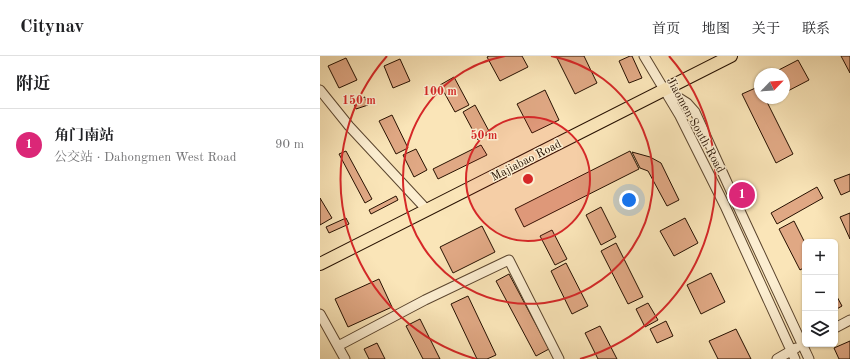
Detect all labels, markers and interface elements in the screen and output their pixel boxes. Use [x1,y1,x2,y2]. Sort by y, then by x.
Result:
text: Citynav [20,18,84,37]
text: 首页 [652,22,680,36]
text: 地图 [702,22,730,36]
text: 关于 [752,22,780,36]
text: 联系 [802,22,830,36]
north arrow [754,68,790,104]
text: 附近 [16,76,50,93]
street label: Jiaomen South Road [664,76,726,175]
text: 100 m [423,86,457,98]
text: 150 m [342,94,376,107]
text: 角门南站 [54,129,114,144]
text: 50 m [471,129,498,142]
text: 1 [25,138,33,151]
text: 90 m [275,138,304,151]
street label: Majiabao Road [489,138,564,184]
text: 公交站 · Dahongmen West Road [54,151,236,164]
centre of rings [521,172,535,186]
pin: 1 [729,180,755,210]
your location [619,190,639,210]
map controls [802,239,838,347]
button: + [802,239,838,275]
button: − [802,275,838,311]
button: layers [802,311,838,347]

